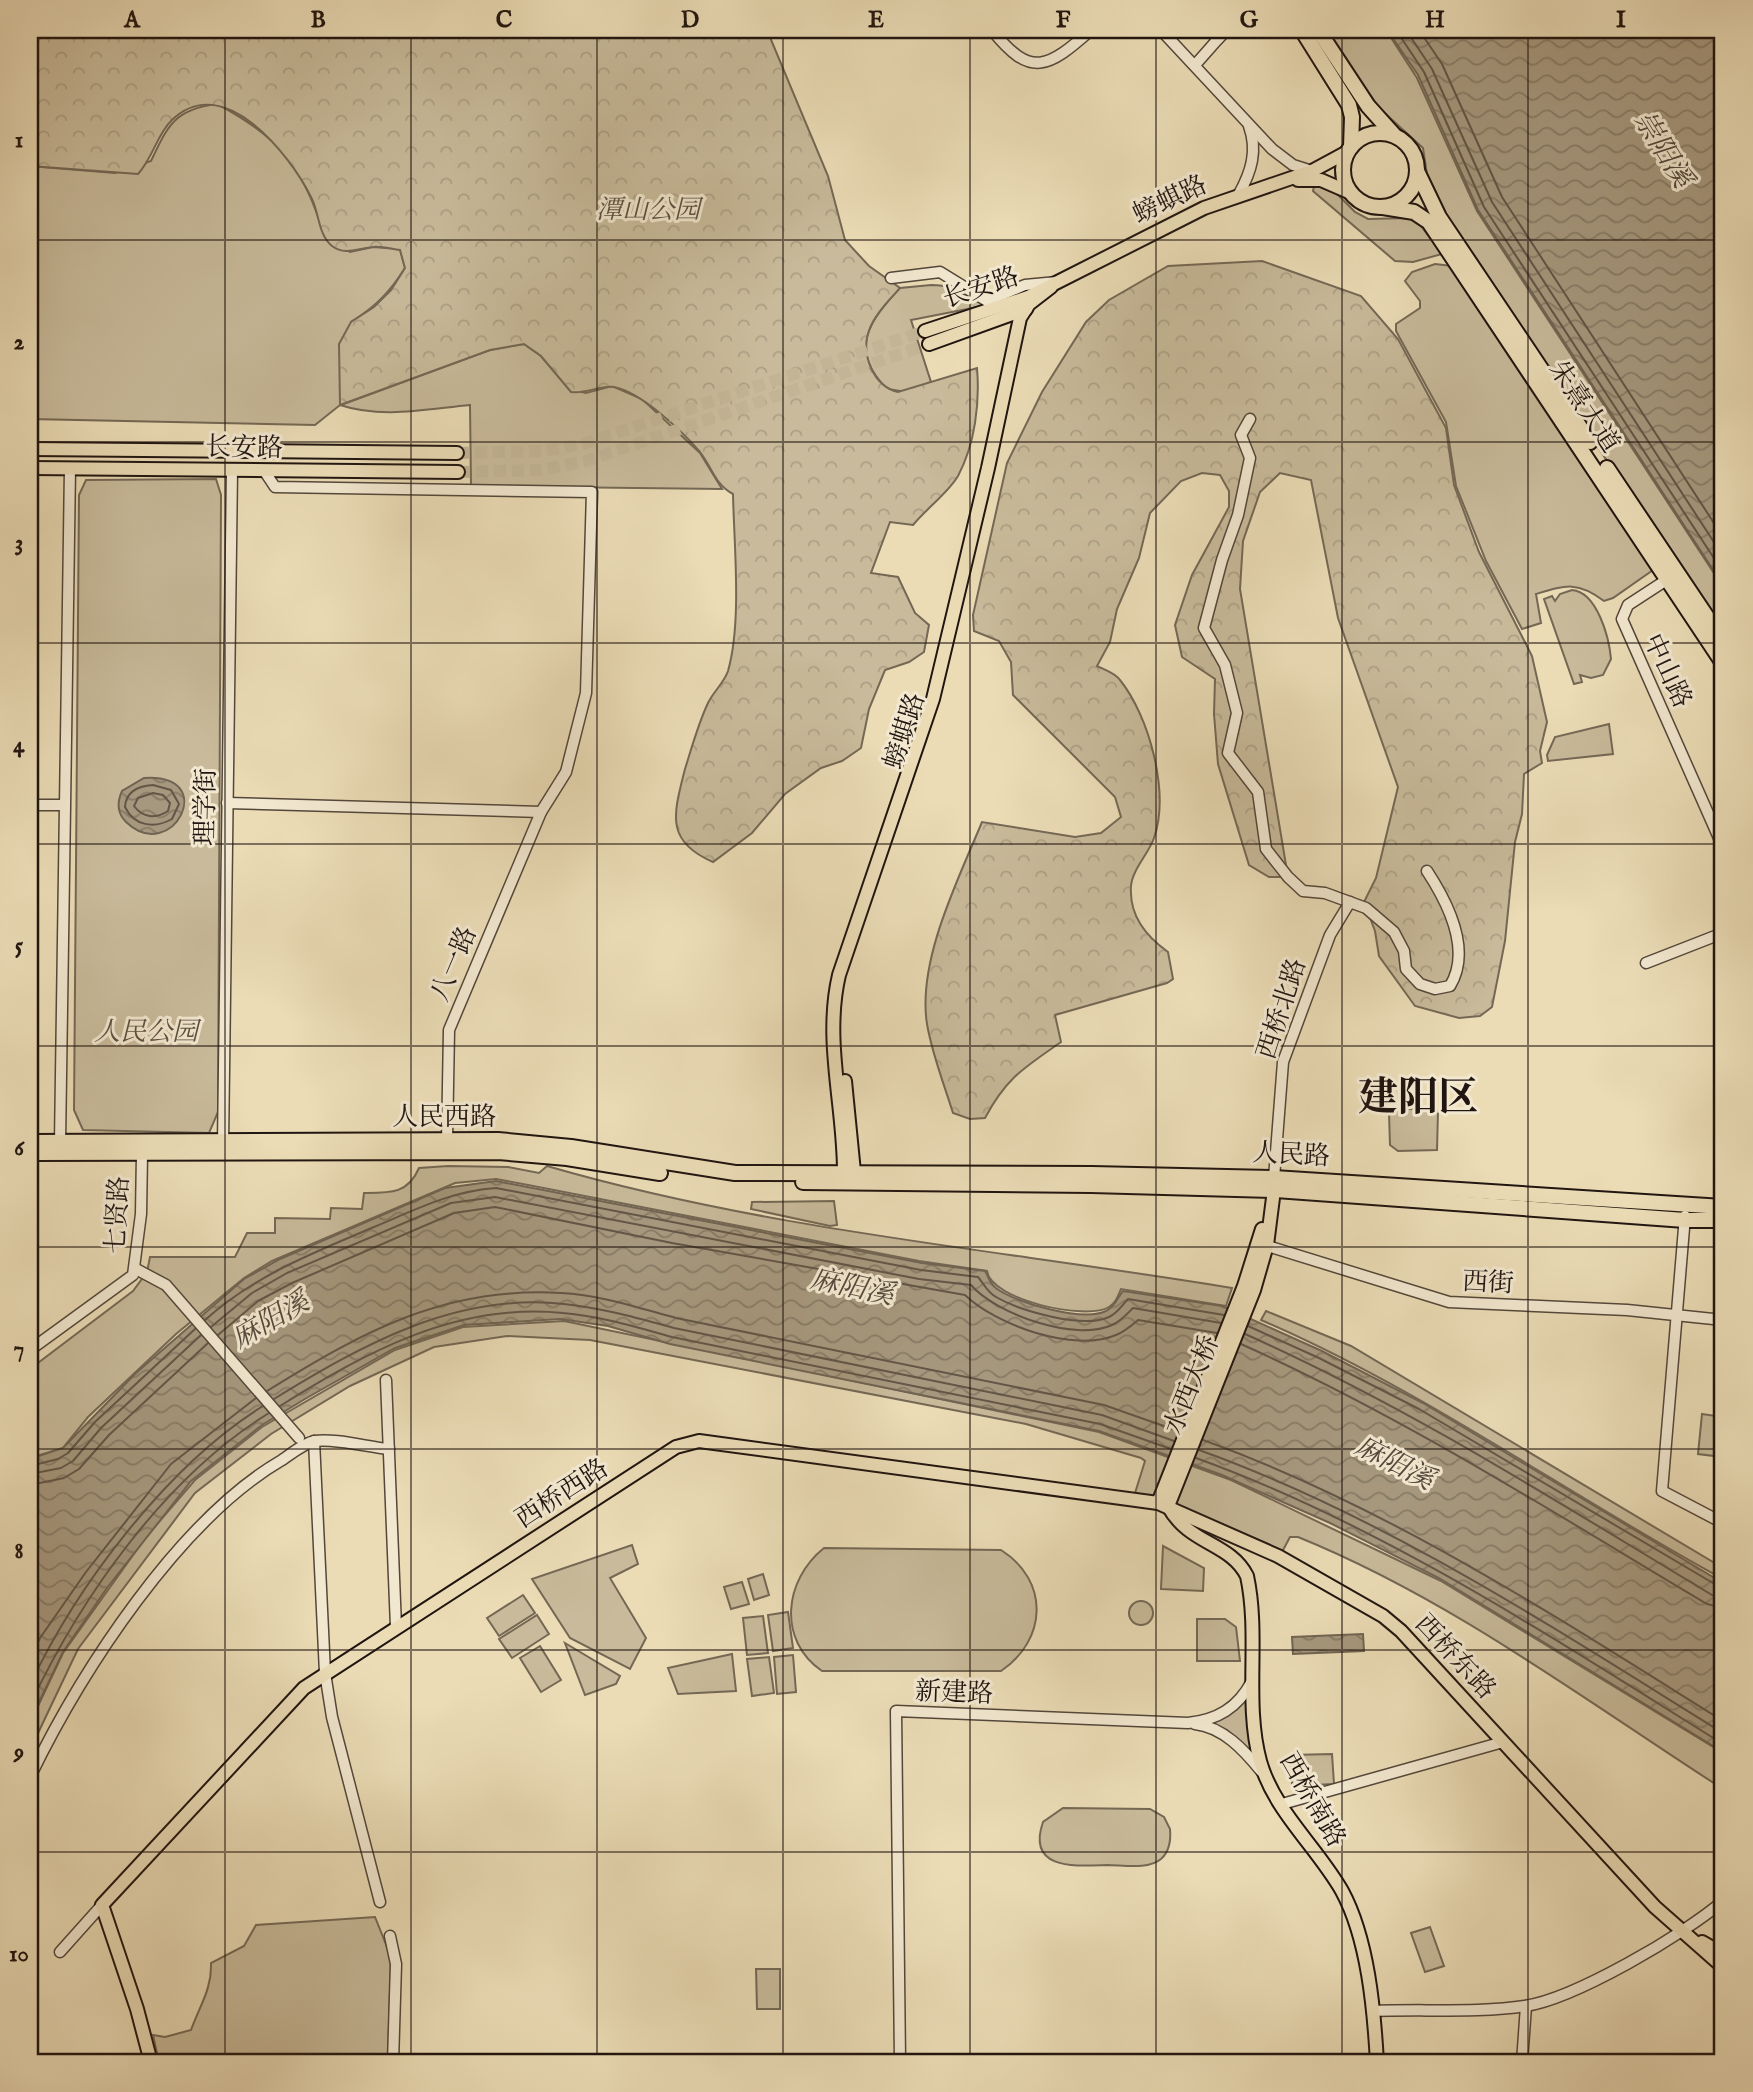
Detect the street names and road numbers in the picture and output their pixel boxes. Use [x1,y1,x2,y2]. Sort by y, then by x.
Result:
street label: 螃蜞路 [1128,169,1212,231]
street label: 长安路 [939,260,1023,316]
street label: 朱熹大道 [1541,355,1627,459]
street label: 长安路 [205,431,283,465]
street label: 中山路 [1636,629,1698,713]
street label: 螃蜞路 [877,689,933,773]
street label: 理学街 [189,768,223,846]
street label: 八一路 [424,922,484,1006]
street label: 西桥北路 [1250,954,1314,1064]
street label: 人民西路 [392,1101,496,1134]
street label: 人民路 [1251,1136,1331,1174]
street label: 七贤路 [99,1175,137,1255]
street label: 西街 [1461,1265,1515,1301]
street label: 水西大桥 [1157,1331,1227,1439]
street label: 西桥西路 [509,1452,615,1536]
street label: 西桥东路 [1407,1608,1503,1706]
street label: 新建路 [914,1675,994,1711]
street label: 西桥南路 [1272,1747,1352,1853]

